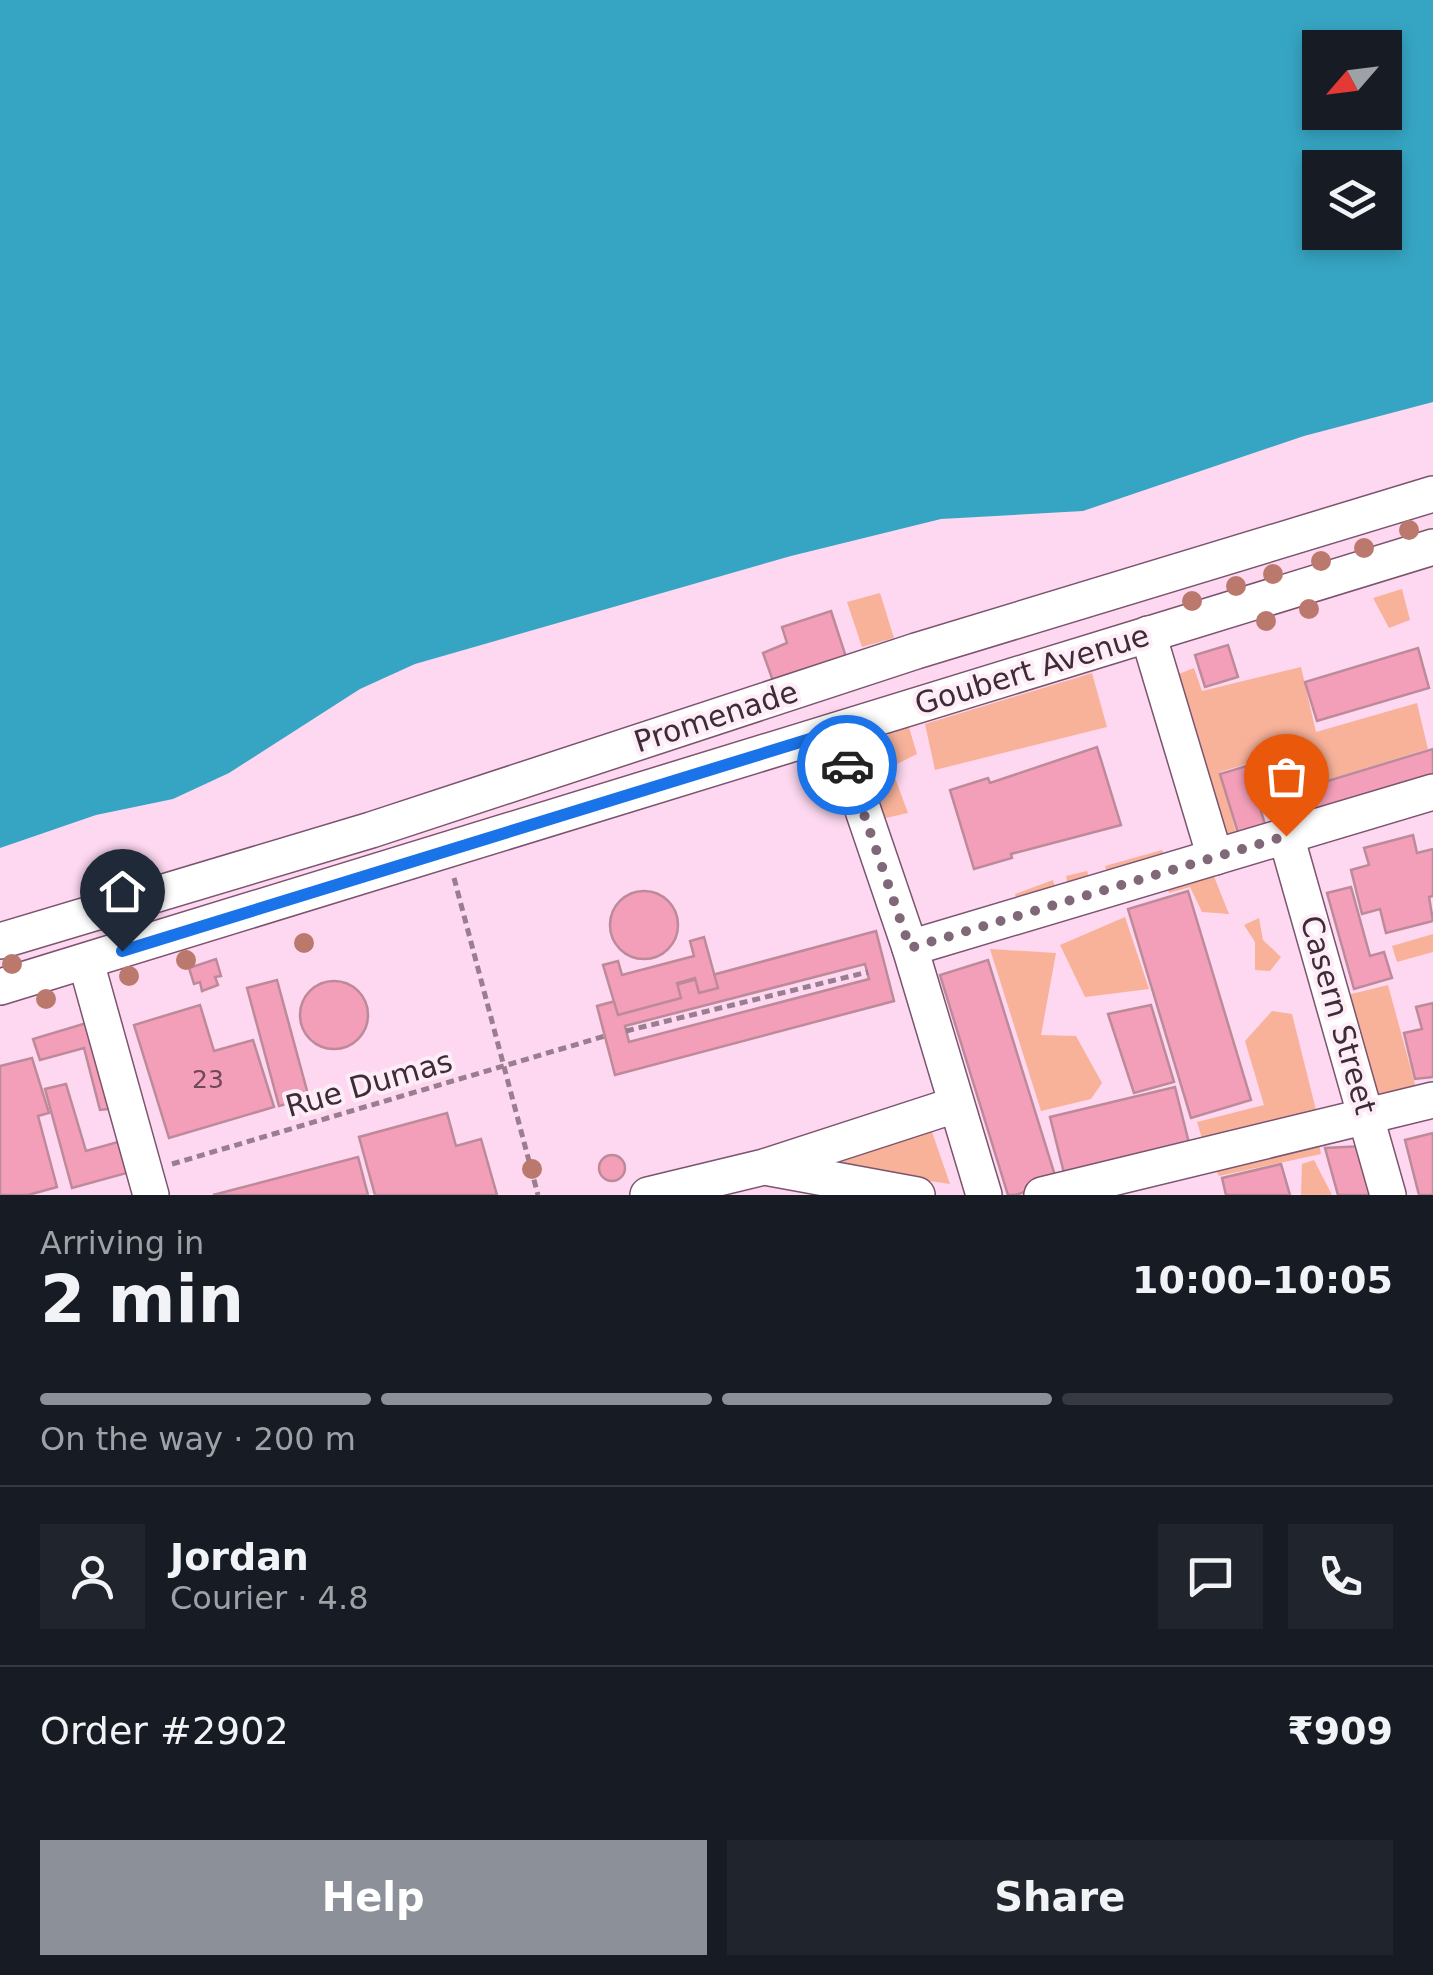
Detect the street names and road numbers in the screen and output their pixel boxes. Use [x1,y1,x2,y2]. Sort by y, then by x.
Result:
street label: Goubert Avenue [910,617,1153,722]
street label: Promenade [630,674,802,759]
street label: Casern Street [1293,912,1384,1118]
street label: Rue Dumas [281,1043,456,1124]

